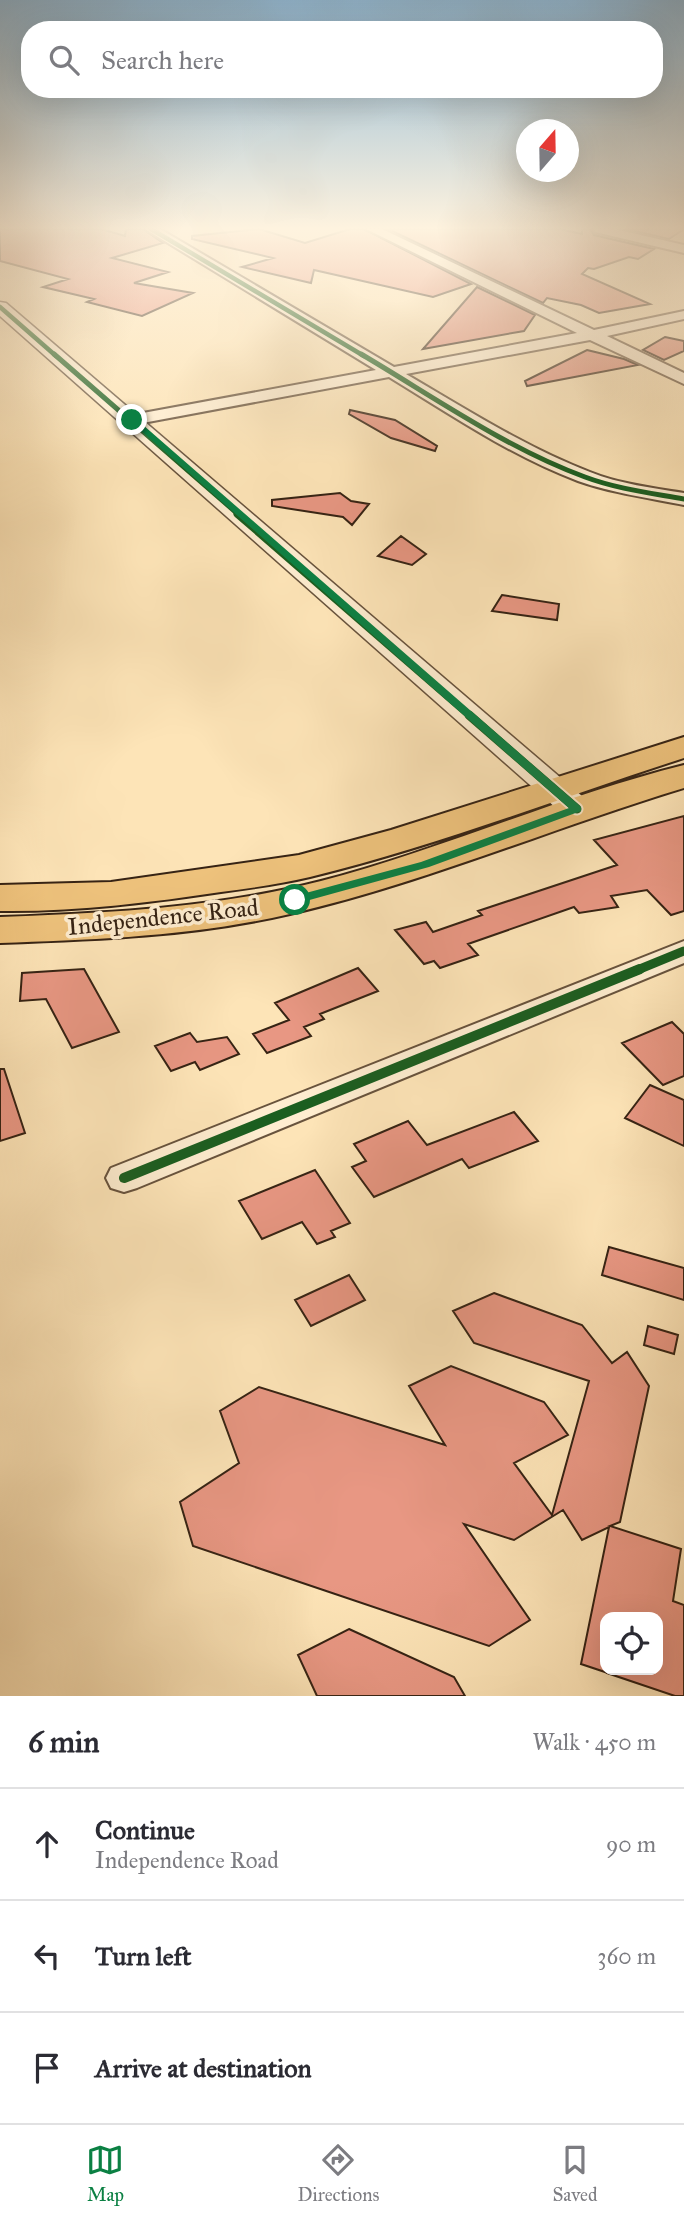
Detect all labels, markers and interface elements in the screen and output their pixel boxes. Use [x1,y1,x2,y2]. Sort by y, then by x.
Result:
search box [21,21,663,98]
icon: search [45,41,83,79]
text: Search here [101,44,224,76]
north arrow [516,119,579,182]
route end [116,404,147,435]
route start [279,884,310,915]
street label: Independence Road [66,892,260,942]
map controls [600,1612,663,1675]
button: locate [600,1612,663,1675]
text: 6 min [28,1724,100,1760]
text: Walk · 450 m [533,1728,656,1756]
text: Continue [95,1814,195,1846]
icon: ahead [28,1825,66,1863]
text: 90 m [606,1830,656,1858]
text: Independence Road [95,1846,279,1874]
icon: left [28,1937,66,1975]
text: Turn left [95,1940,191,1972]
text: 360 m [597,1942,656,1970]
icon: arrive [28,2049,66,2087]
text: Arrive at destination [95,2052,312,2084]
tab: Map [86,2141,124,2206]
tab: Directions [297,2141,379,2206]
tab: Saved [552,2141,598,2206]

